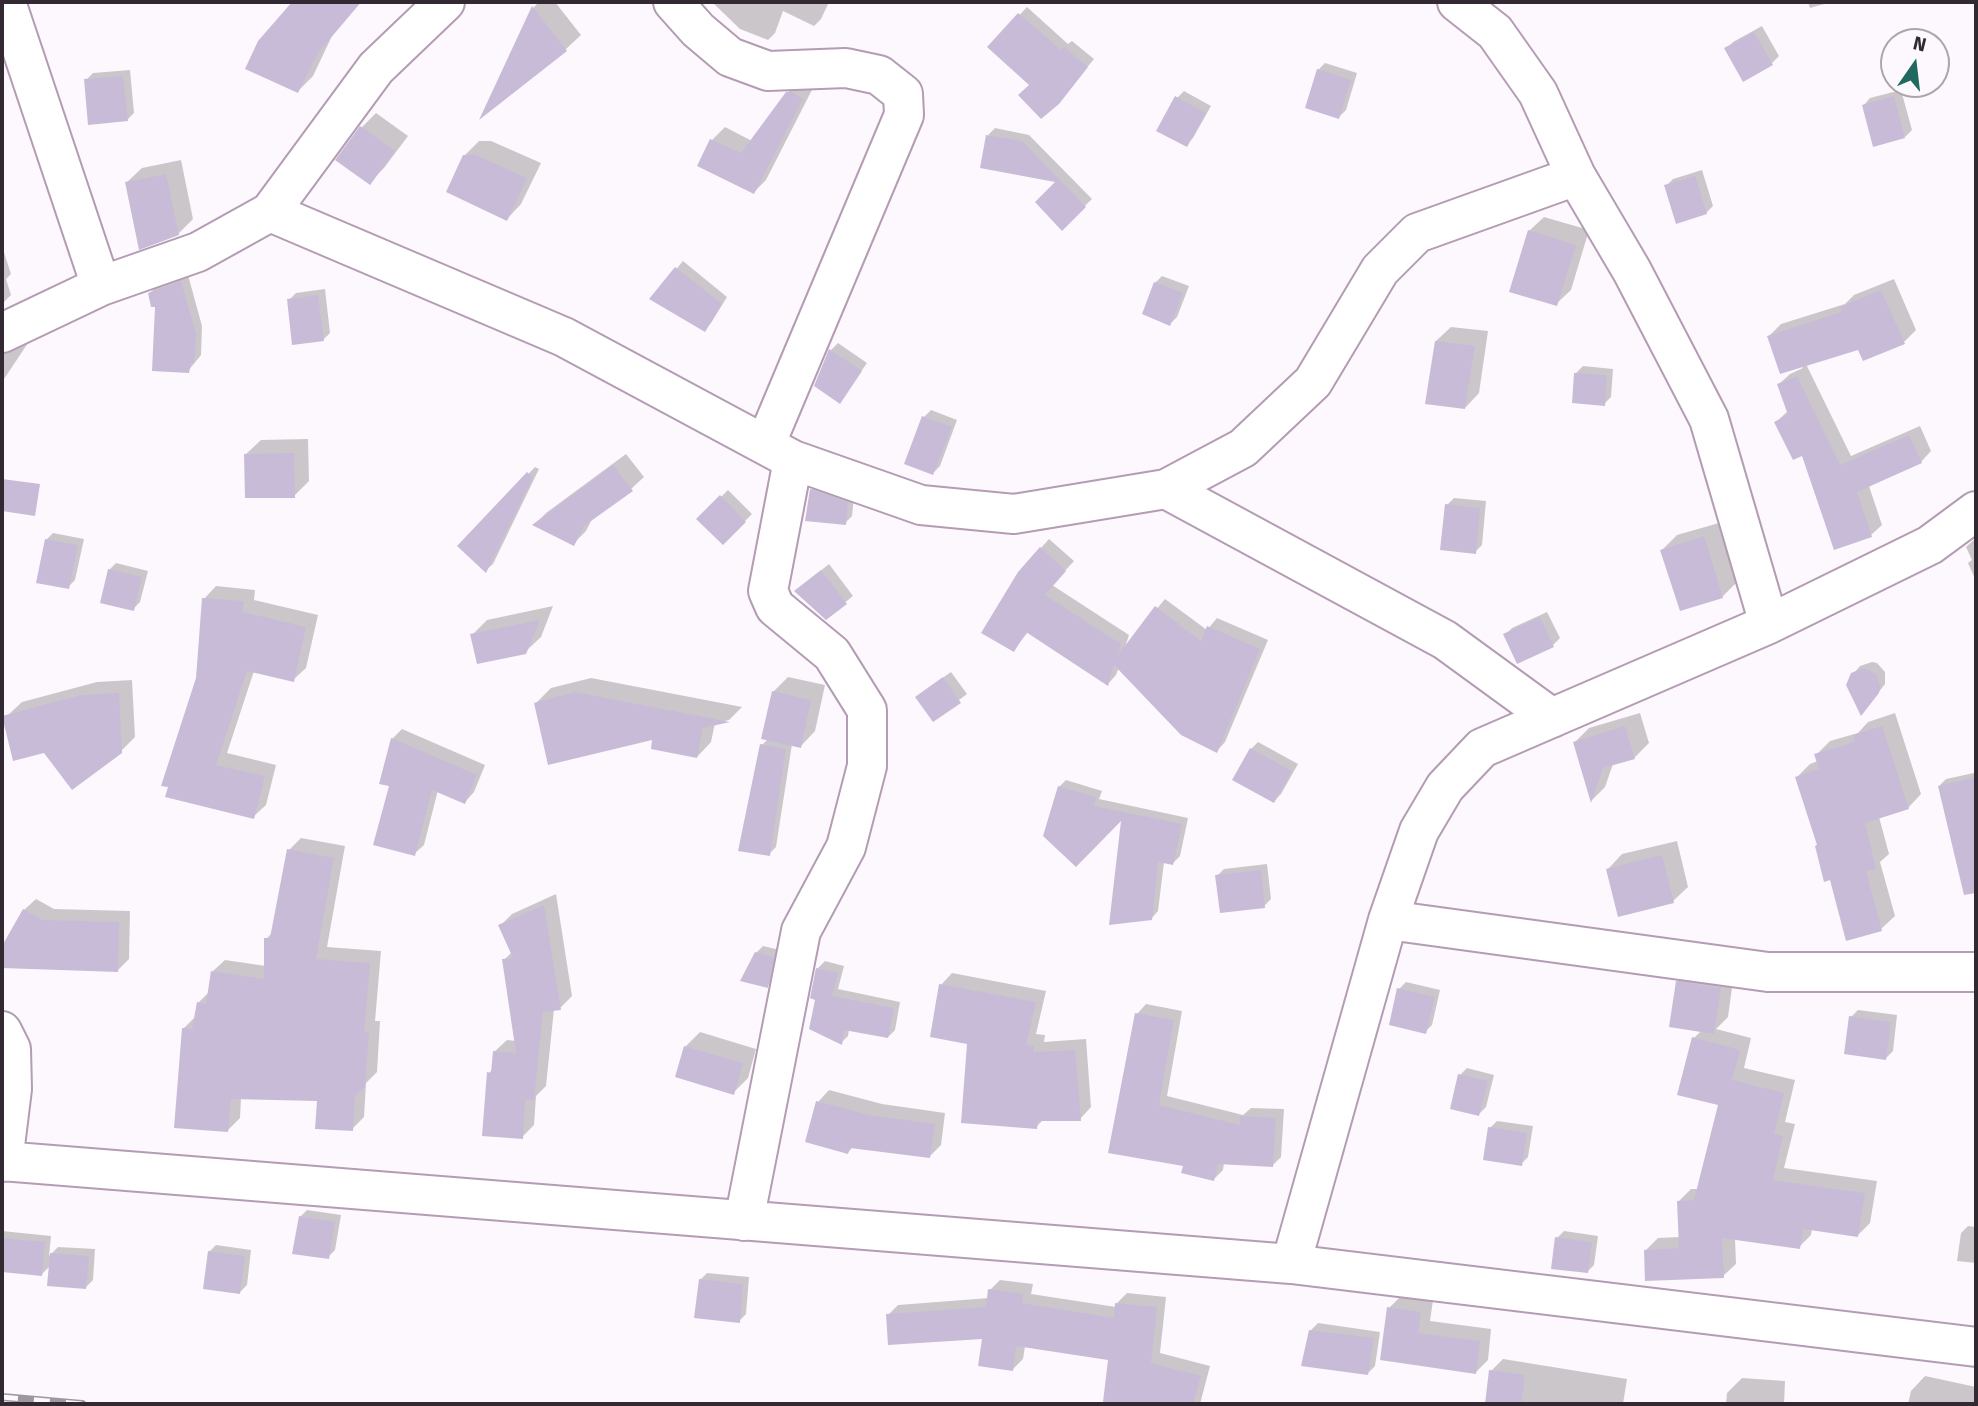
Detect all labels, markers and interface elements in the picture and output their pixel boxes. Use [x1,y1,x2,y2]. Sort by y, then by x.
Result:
north arrow [1880,28,1950,98]
text: N [1911,31,1929,57]

